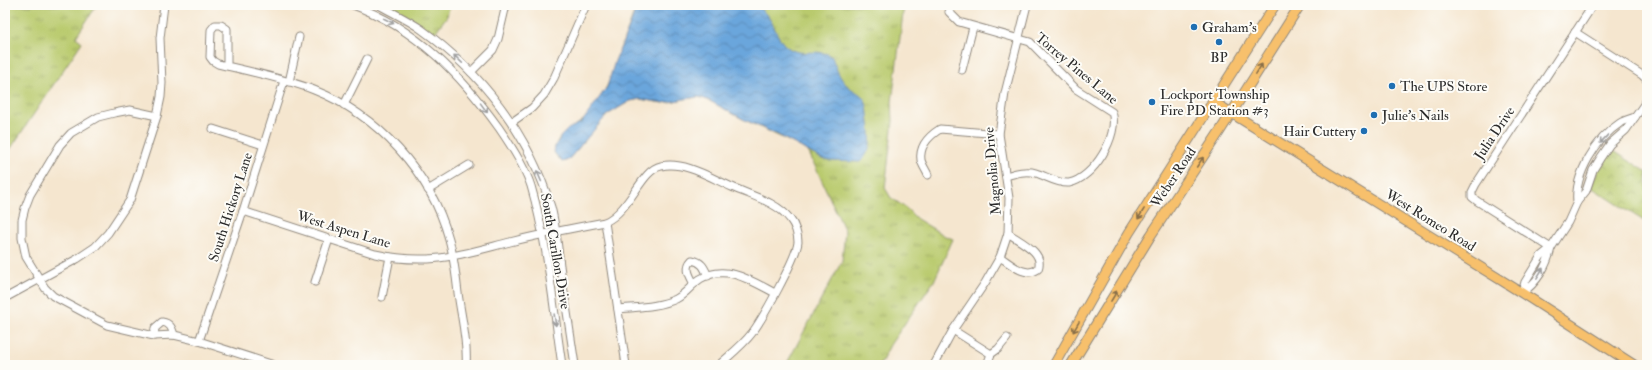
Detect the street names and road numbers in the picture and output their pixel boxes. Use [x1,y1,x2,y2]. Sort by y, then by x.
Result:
street label: Torrey Pines Lane [1031,29,1121,109]
street label: Julia Drive [1470,103,1519,164]
street label: Magnolia Drive [980,126,1005,216]
street label: Weber Road [1147,144,1200,211]
street label: South Hickory Lane [205,150,257,264]
street label: West Romeo Road [1382,185,1479,255]
street label: South Carillon Drive [537,192,574,311]
street label: West Aspen Lane [294,207,393,253]

